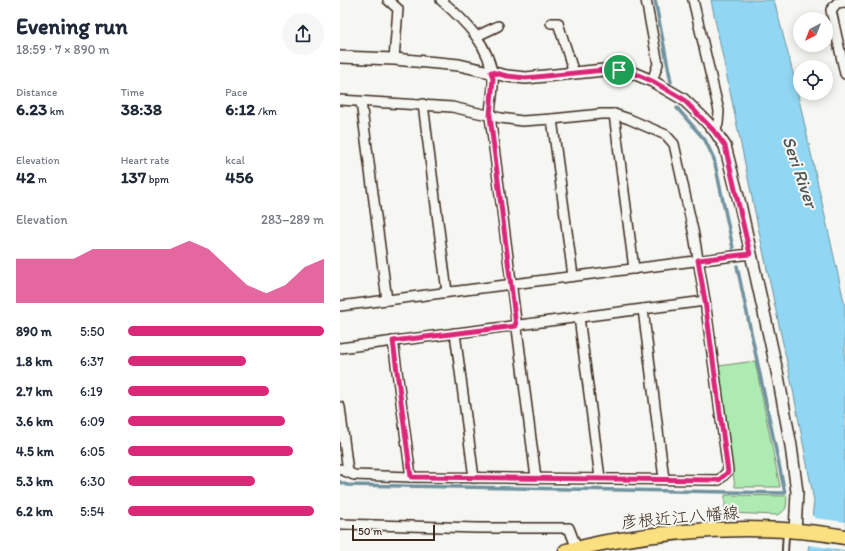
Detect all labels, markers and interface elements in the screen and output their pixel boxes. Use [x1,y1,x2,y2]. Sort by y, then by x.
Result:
north arrow [793,12,833,52]
map controls [793,12,833,100]
text: Evening run [16,13,128,40]
button: share [282,13,324,55]
text: 18:59 · 7 × 890 m [16,42,109,57]
pin [602,53,636,87]
icon: arrive [608,59,630,81]
button: locate [793,60,833,100]
text: Distance [16,86,57,99]
text: Time [121,86,144,99]
text: Pace [225,86,247,99]
text: 6.23 [16,99,47,119]
text: 38:38 [121,99,162,119]
text: 6:12 [225,99,255,119]
text: km [47,105,64,118]
text: /km [255,105,277,118]
water label: Seri River [778,133,823,212]
text: Elevation [16,154,60,167]
text: Heart rate [121,154,169,167]
text: kcal [225,154,245,167]
text: 42 [16,167,35,187]
text: 137 [121,167,146,187]
text: 456 [225,167,253,187]
text: m [35,173,47,186]
text: bpm [146,173,169,186]
text: Elevation [16,212,68,227]
text: 283–289 m [261,212,324,227]
text: 890 m [16,324,52,339]
text: 5:50 [80,324,105,339]
text: 1.8 km [16,354,52,369]
text: 6:37 [80,354,104,369]
text: 2.7 km [16,384,53,399]
text: 6:19 [80,384,103,399]
text: 3.6 km [16,414,53,429]
text: 6:09 [80,414,105,429]
text: 4.5 km [16,444,54,459]
text: 6:05 [80,444,105,459]
text: 5.3 km [16,474,53,489]
text: 6:30 [80,474,105,489]
street label: 彦根近江八幡線 [620,502,740,532]
text: 6.2 km [16,504,53,519]
text: 5:54 [80,504,105,519]
scale bar [352,523,435,542]
text: 50 m [358,525,382,538]

